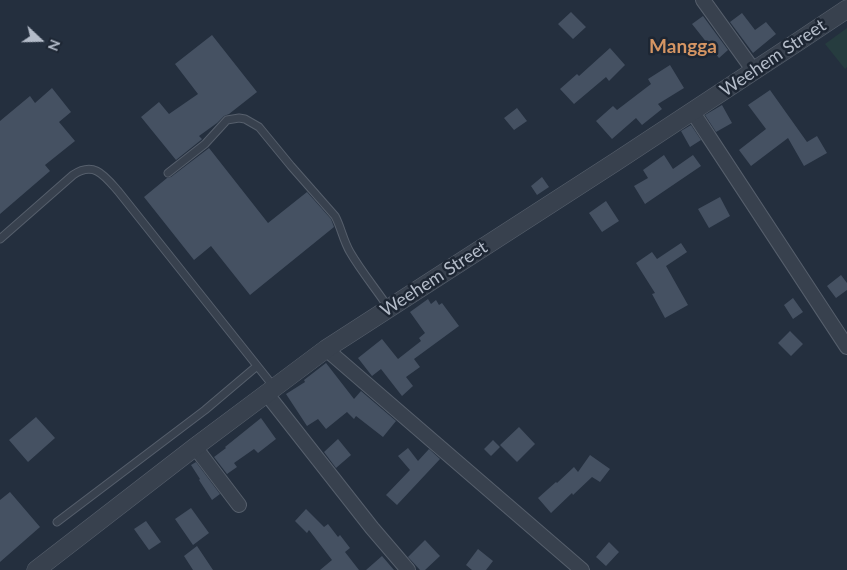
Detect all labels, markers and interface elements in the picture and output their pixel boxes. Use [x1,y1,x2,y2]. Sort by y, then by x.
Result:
north arrow [15,15,65,65]
street label: Weehem Street [716,15,830,101]
district label: Mangga [649,36,717,58]
text: N [45,37,64,54]
street label: Weehem Street [377,236,491,322]

